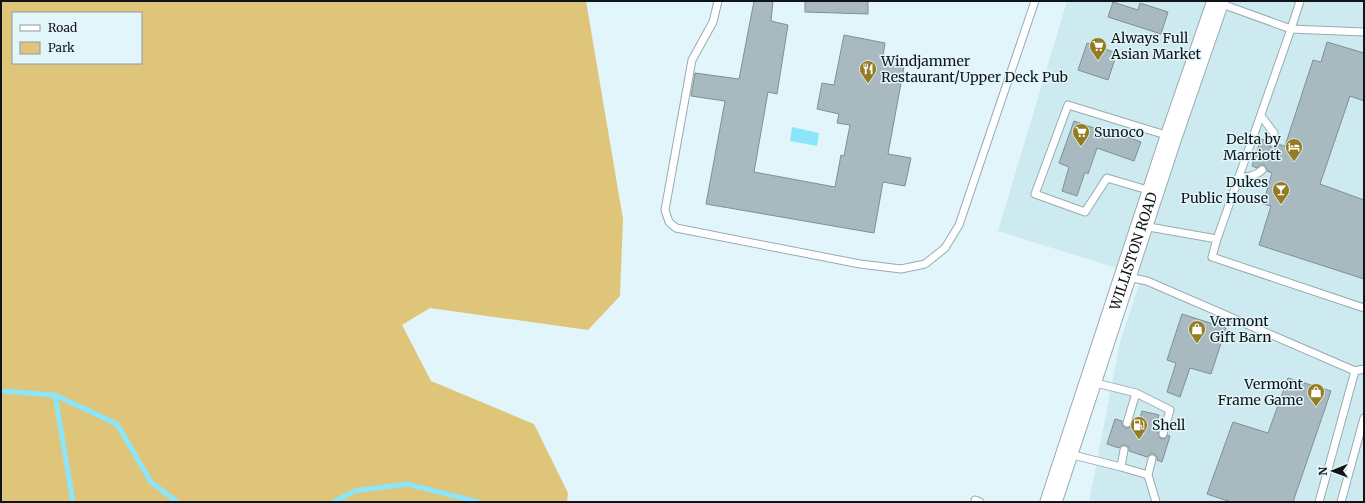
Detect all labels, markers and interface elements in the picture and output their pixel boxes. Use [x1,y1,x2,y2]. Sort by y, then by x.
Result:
legend [12,12,142,64]
text: Road [48,20,77,35]
place label: Always Full Asian Market [1110,29,1201,63]
supermarket icon: Always Full Asian Market [1088,36,1108,61]
text: Park [48,40,75,55]
place label: Windjammer Restaurant/Upper Deck Pub [880,52,1068,86]
restaurant icon: Windjammer Restaurant/Upper Deck Pub [858,59,878,84]
supermarket icon: Sunoco [1071,122,1091,147]
place label: Sunoco [1094,123,1144,141]
place label: Delta by Marriott [1223,130,1282,164]
hotel icon: Delta by Marriott [1284,137,1304,162]
place label: Dukes Public House [1181,173,1268,207]
bar icon: Dukes Public House [1271,180,1291,205]
street label: WILLISTON ROAD [1105,189,1161,313]
place label: Vermont Gift Barn [1209,312,1272,346]
shop icon: Vermont Gift Barn [1187,319,1207,344]
place label: Vermont Frame Game [1218,375,1304,409]
shop icon: Vermont Frame Game [1306,382,1326,407]
fuel station icon: Shell [1129,415,1149,440]
place label: Shell [1152,416,1186,434]
north arrow [1313,451,1353,491]
text: N [1316,466,1330,476]

